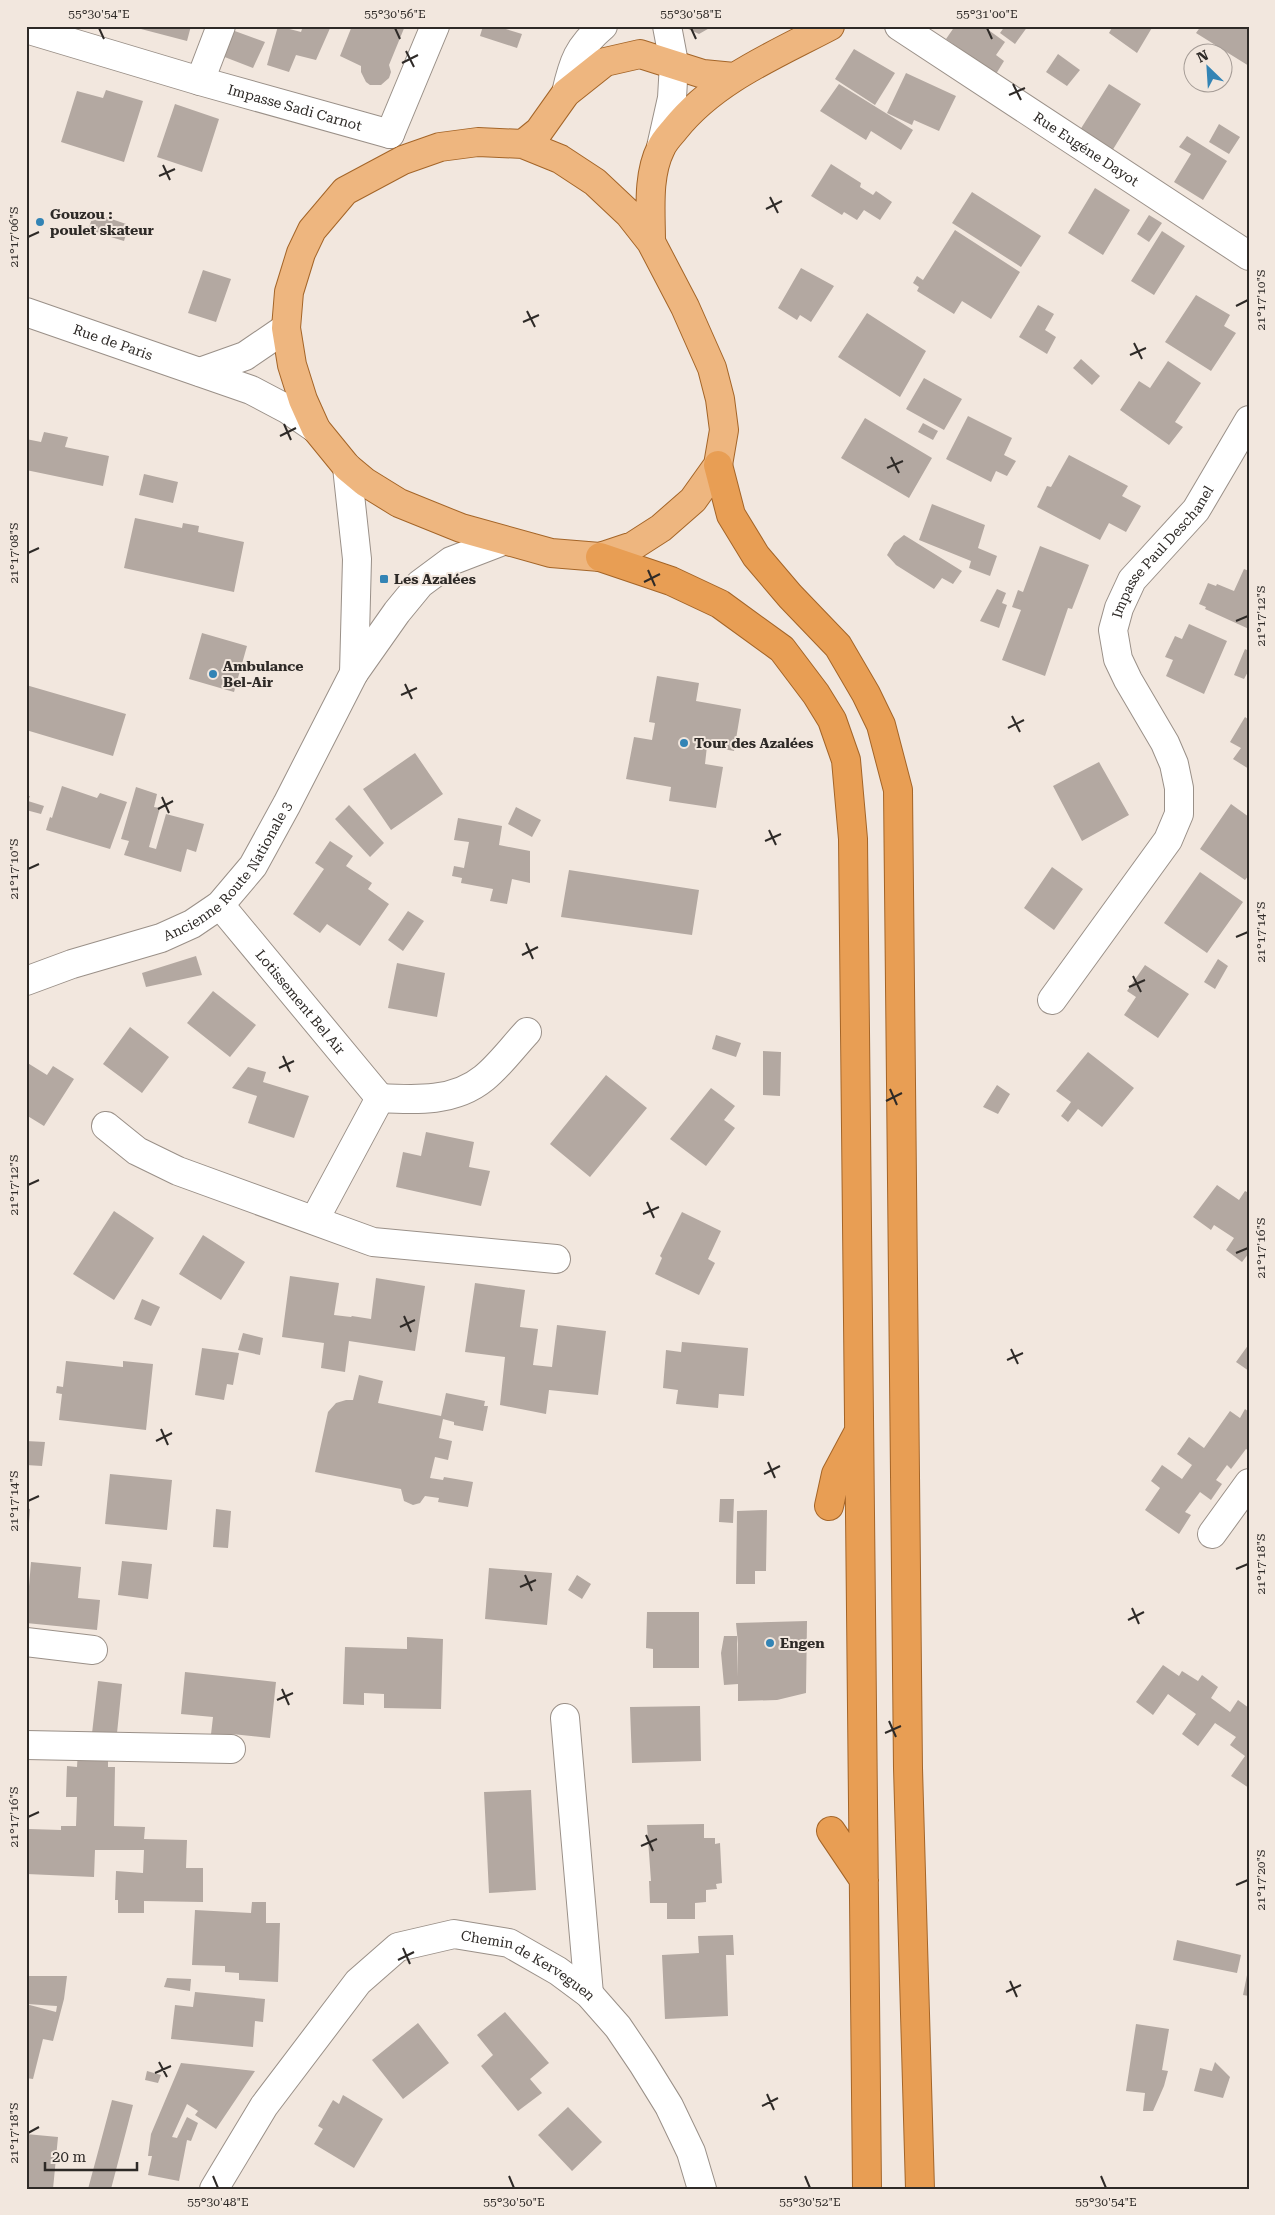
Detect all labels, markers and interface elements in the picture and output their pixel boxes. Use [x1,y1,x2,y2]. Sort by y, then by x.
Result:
text: 55°30'54"E [68,7,130,21]
text: 55°30'56"E [364,7,426,21]
text: 55°30'58"E [660,7,722,21]
text: 55°31'00"E [956,7,1018,21]
north arrow [1182,42,1232,92]
text: N [1194,47,1211,66]
street label: Impasse Sadi Carnot [226,81,364,134]
street label: Rue Eugéne Dayot [1031,109,1142,189]
place label: Gouzou : poulet skateur [50,206,155,238]
text: 21°17'06"S [7,207,21,267]
marker: Gouzou : poulet skateur [34,216,46,228]
text: 21°17'10"S [1254,270,1268,330]
street label: Rue de Paris [71,321,155,363]
street label: Impasse Paul Deschanel [1109,482,1217,620]
text: 21°17'08"S [7,523,21,583]
place label: Les Azalées [394,571,476,587]
marker: Les Azalées [378,573,390,585]
text: 21°17'12"S [1254,586,1268,646]
place label: Ambulance Bel-Air [223,658,304,690]
marker: Ambulance Bel-Air [207,668,219,680]
place label: Tour des Azalées [694,735,814,751]
marker: Tour des Azalées [678,737,690,749]
street label: Ancienne Route Nationale 3 [161,799,295,944]
text: 21°17'10"S [7,839,21,899]
text: 21°17'14"S [1254,902,1268,962]
street label: Lotissement Bel Air [252,946,349,1058]
text: 21°17'12"S [7,1155,21,1215]
text: 21°17'16"S [1254,1218,1268,1278]
text: 21°17'14"S [7,1471,21,1531]
text: 21°17'18"S [1254,1534,1268,1594]
place label: Engen [780,1635,825,1651]
marker: Engen [764,1637,776,1649]
text: 21°17'16"S [7,1787,21,1847]
text: 21°17'20"S [1254,1850,1268,1910]
street label: Chemin de Kerveguen [460,1927,599,2004]
text: 21°17'18"S [7,2103,21,2163]
scale bar [45,2140,138,2172]
text: 20 m [52,2148,87,2166]
text: 55°30'48"E [187,2195,249,2209]
text: 55°30'50"E [483,2195,545,2209]
text: 55°30'52"E [779,2195,841,2209]
text: 55°30'54"E [1075,2195,1137,2209]

